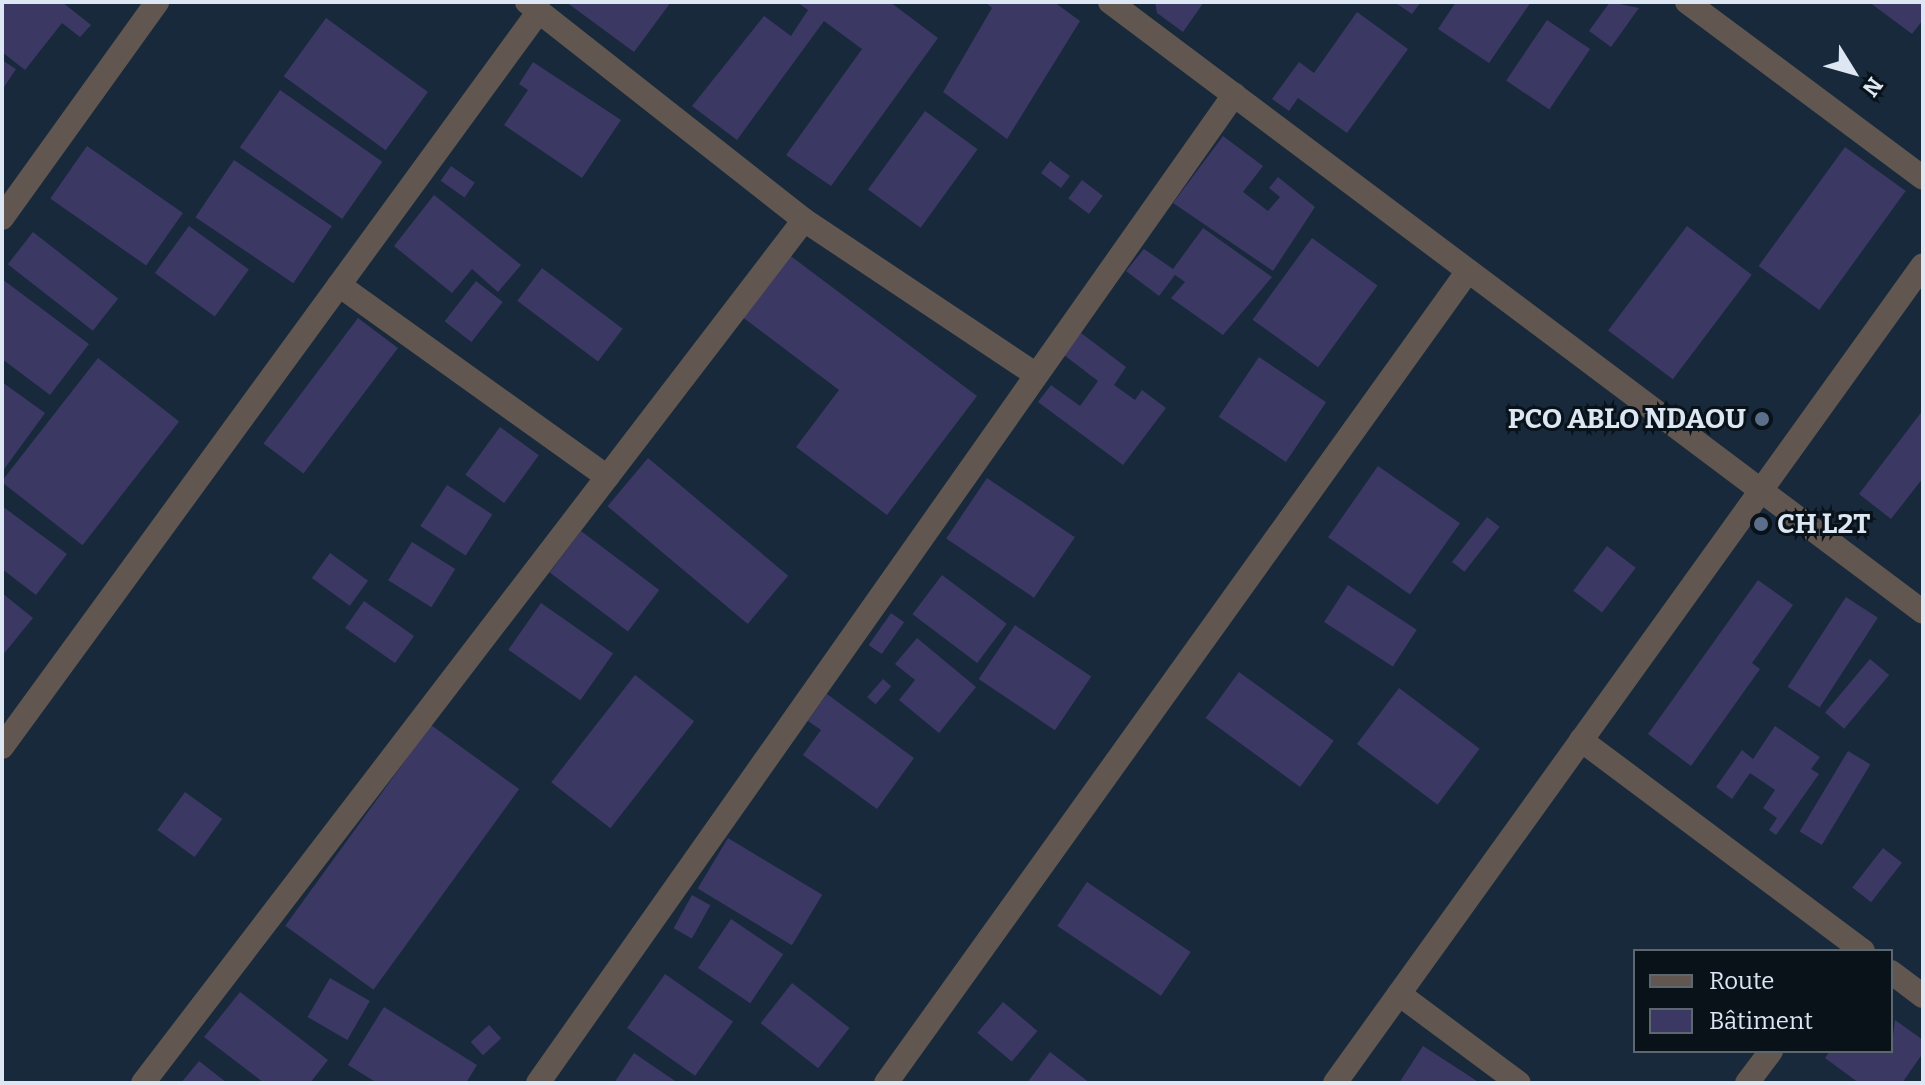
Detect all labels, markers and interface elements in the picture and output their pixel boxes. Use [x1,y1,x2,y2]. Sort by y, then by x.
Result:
north arrow [1813,32,1893,112]
text: N [1857,72,1888,102]
place label: PCO ABLO NDAOU [1508,402,1746,436]
marker: PCO ABLO NDAOU [1753,410,1771,428]
place label: CH L2T [1777,507,1870,541]
marker: CH L2T [1752,515,1770,533]
legend [1633,949,1893,1053]
text: Route [1709,967,1774,995]
text: Bâtiment [1709,1007,1813,1035]

